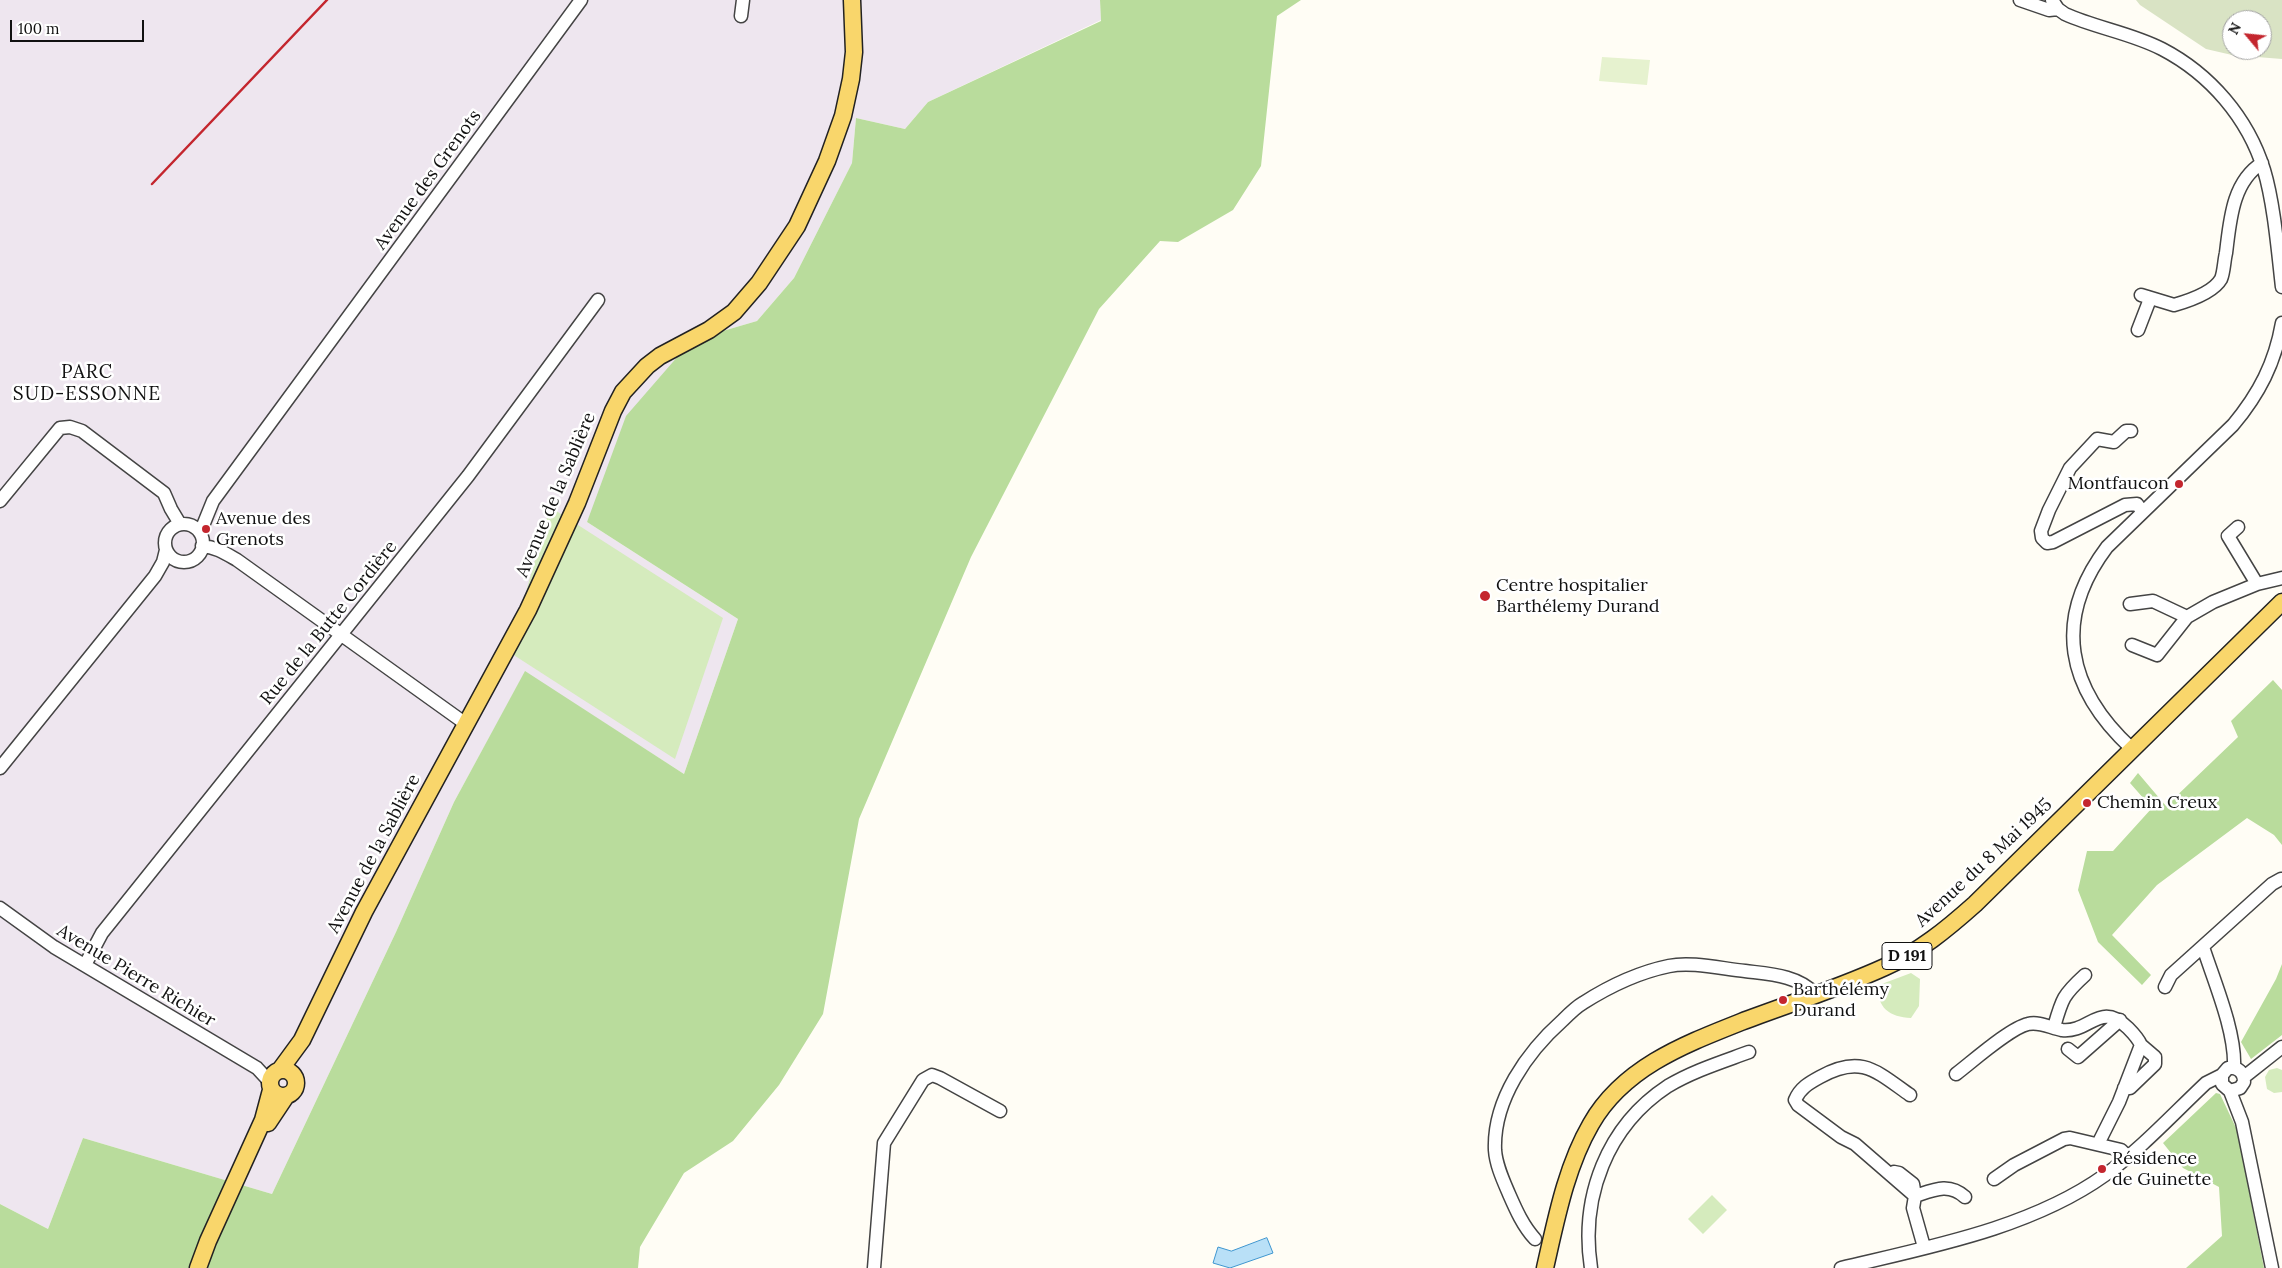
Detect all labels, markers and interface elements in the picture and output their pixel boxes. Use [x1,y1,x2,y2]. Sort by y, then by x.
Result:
scale bar [12,10,146,42]
north arrow [2222,10,2272,60]
text: 100 m [18,19,59,38]
text: N [2224,19,2245,37]
street label: Avenue des Grenots [370,106,486,254]
district label: PARC SUD-ESSONNE [11,362,163,406]
street label: Avenue de la Sablière [511,409,601,581]
place label: Montfaucon [2067,473,2169,495]
marker: Montfaucon [2173,478,2185,490]
place label: Avenue des Grenots [216,508,311,550]
marker: Avenue des Grenots [200,523,212,535]
street label: Rue de la Butte Cordière [256,537,402,709]
place label: Centre hospitalier Barthélemy Durand [1496,575,1660,618]
marker: Centre hospitalier Barthélemy Durand [1478,589,1492,603]
street label: Avenue de la Sablière [323,771,425,937]
place label: Chemin Creux [2097,792,2217,814]
street label: Avenue du 8 Mai 1945 [1911,794,2057,932]
marker: Chemin Creux [2081,797,2093,809]
street label: Avenue Pierre Richier [53,920,219,1032]
road number: D 191 [1882,942,1932,969]
place label: Barthélémy Durand [1793,979,1889,1022]
marker: Barthélémy Durand [1777,994,1789,1006]
place label: Résidence de Guinette [2112,1148,2211,1190]
marker: Résidence de Guinette [2096,1163,2108,1175]

